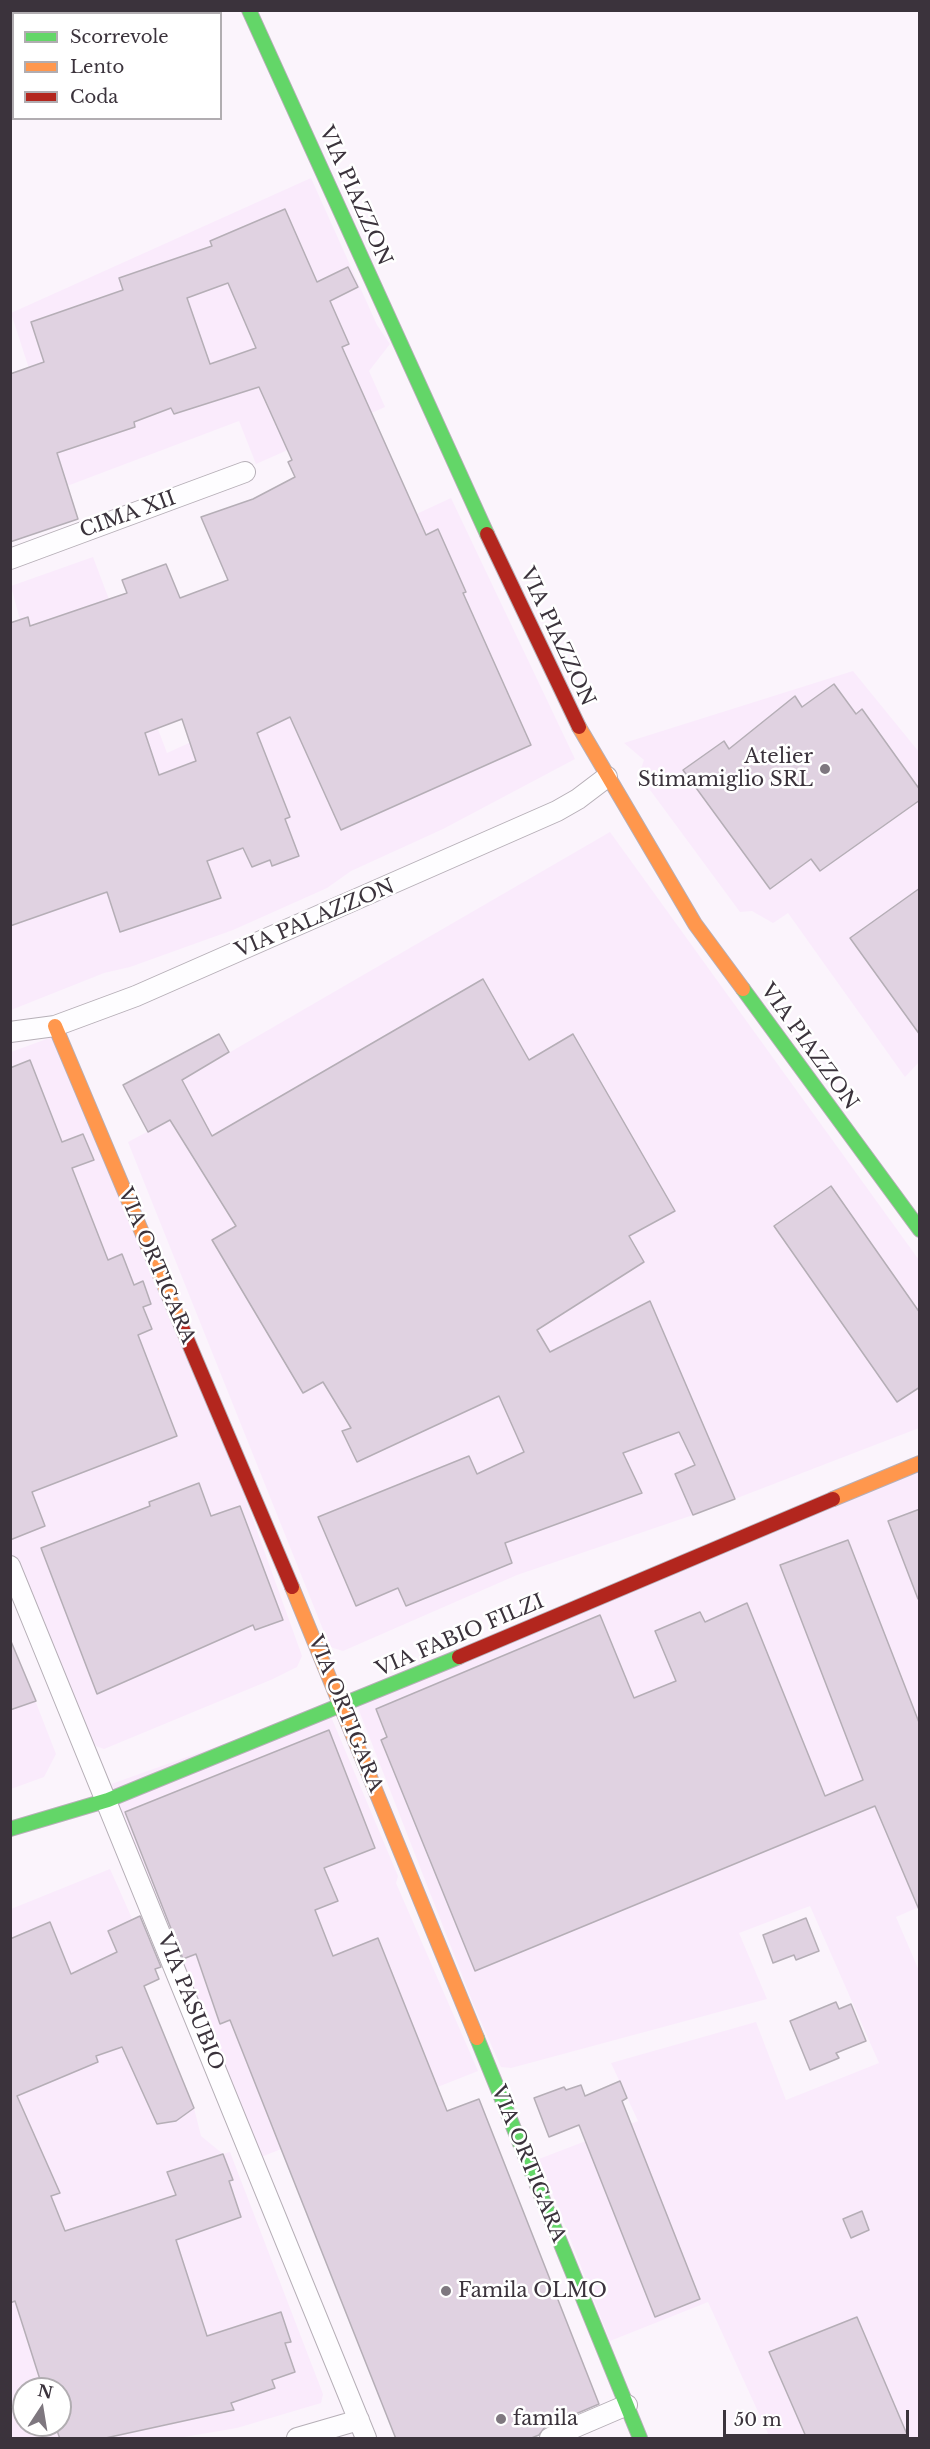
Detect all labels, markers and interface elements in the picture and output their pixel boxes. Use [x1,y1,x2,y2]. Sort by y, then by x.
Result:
legend [12,12,222,120]
text: Scorrevole [70,26,169,48]
text: Lento [70,56,124,78]
text: Coda [70,86,118,108]
street label: VIA PIAZZON [314,123,396,269]
street label: CIMA XII [77,487,179,543]
street label: VIA PIAZZON [514,564,600,710]
place label: Atelier Stimamiglio SRL [638,745,813,792]
marker: Atelier Stimamiglio SRL [818,762,832,776]
street label: VIA PALAZZON [232,875,398,963]
street label: VIA PIAZZON [755,979,863,1115]
street label: VIA ORTIGARA [112,1184,200,1348]
street label: VIA FABIO FILZI [372,1590,548,1682]
street label: VIA ORTIGARA [303,1632,387,1796]
street label: VIA PASUBIO [152,1930,228,2074]
street label: VIA ORTIGARA [486,2082,570,2246]
place label: Famila OLMO [458,2279,607,2303]
marker: Famila OLMO [439,2284,453,2298]
north arrow [12,2377,72,2437]
text: N [36,2380,55,2403]
scale bar [726,2398,912,2436]
place label: famila [513,2407,578,2431]
text: 50 m [734,2409,782,2431]
marker: famila [494,2412,508,2426]

